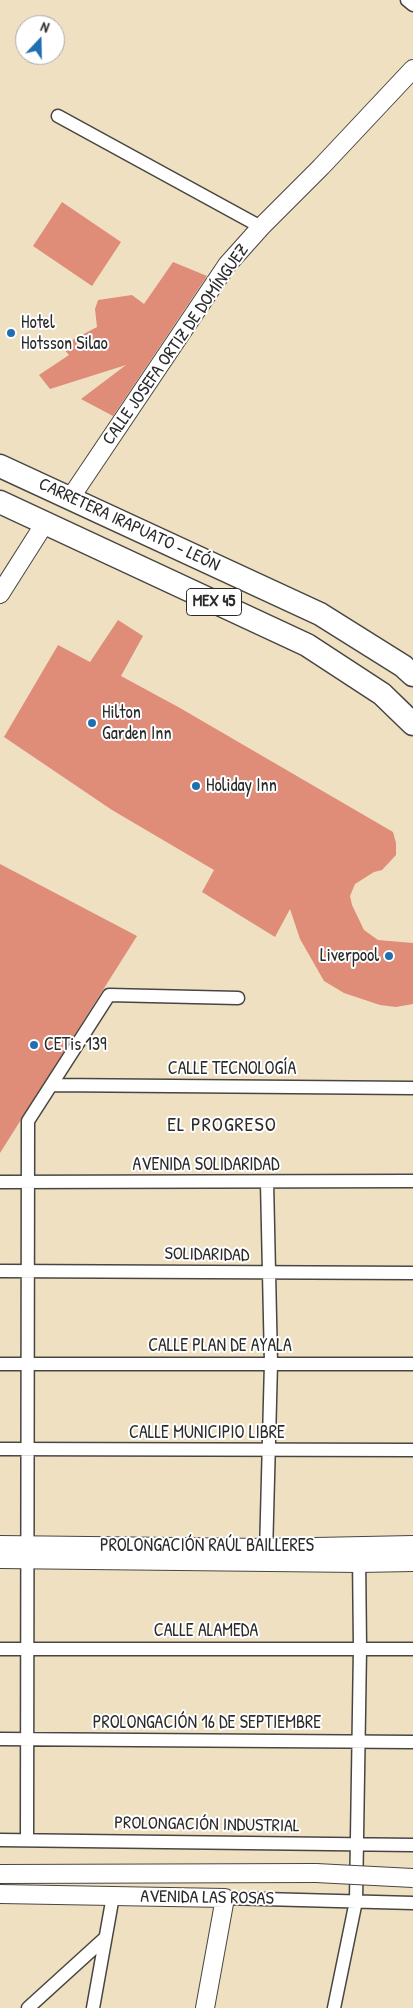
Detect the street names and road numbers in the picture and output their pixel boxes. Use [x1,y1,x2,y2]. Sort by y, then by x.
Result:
street label: CALLE JOSEFA ORTIZ DE DOMÍNGUEZ [98,240,254,450]
street label: CARRETERA IRAPUATO - LEÓN [35,474,223,576]
road number: MEX 45 [186,588,242,616]
street label: CALLE TECNOLOGÍA [168,1058,296,1080]
street label: AVENIDA SOLIDARIDAD [133,1154,279,1176]
street label: SOLIDARIDAD [164,1243,250,1267]
street label: CALLE PLAN DE AYALA [148,1335,292,1357]
street label: CALLE MUNICIPIO LIBRE [129,1422,285,1444]
street label: PROLONGACIÓN RAÚL BAILLERES [100,1535,314,1557]
street label: CALLE ALAMEDA [154,1620,258,1642]
street label: PROLONGACIÓN 16 DE SEPTIEMBRE [93,1712,321,1734]
street label: PROLONGACIÓN INDUSTRIAL [114,1813,300,1837]
street label: AVENIDA LAS ROSAS [140,1886,274,1910]

